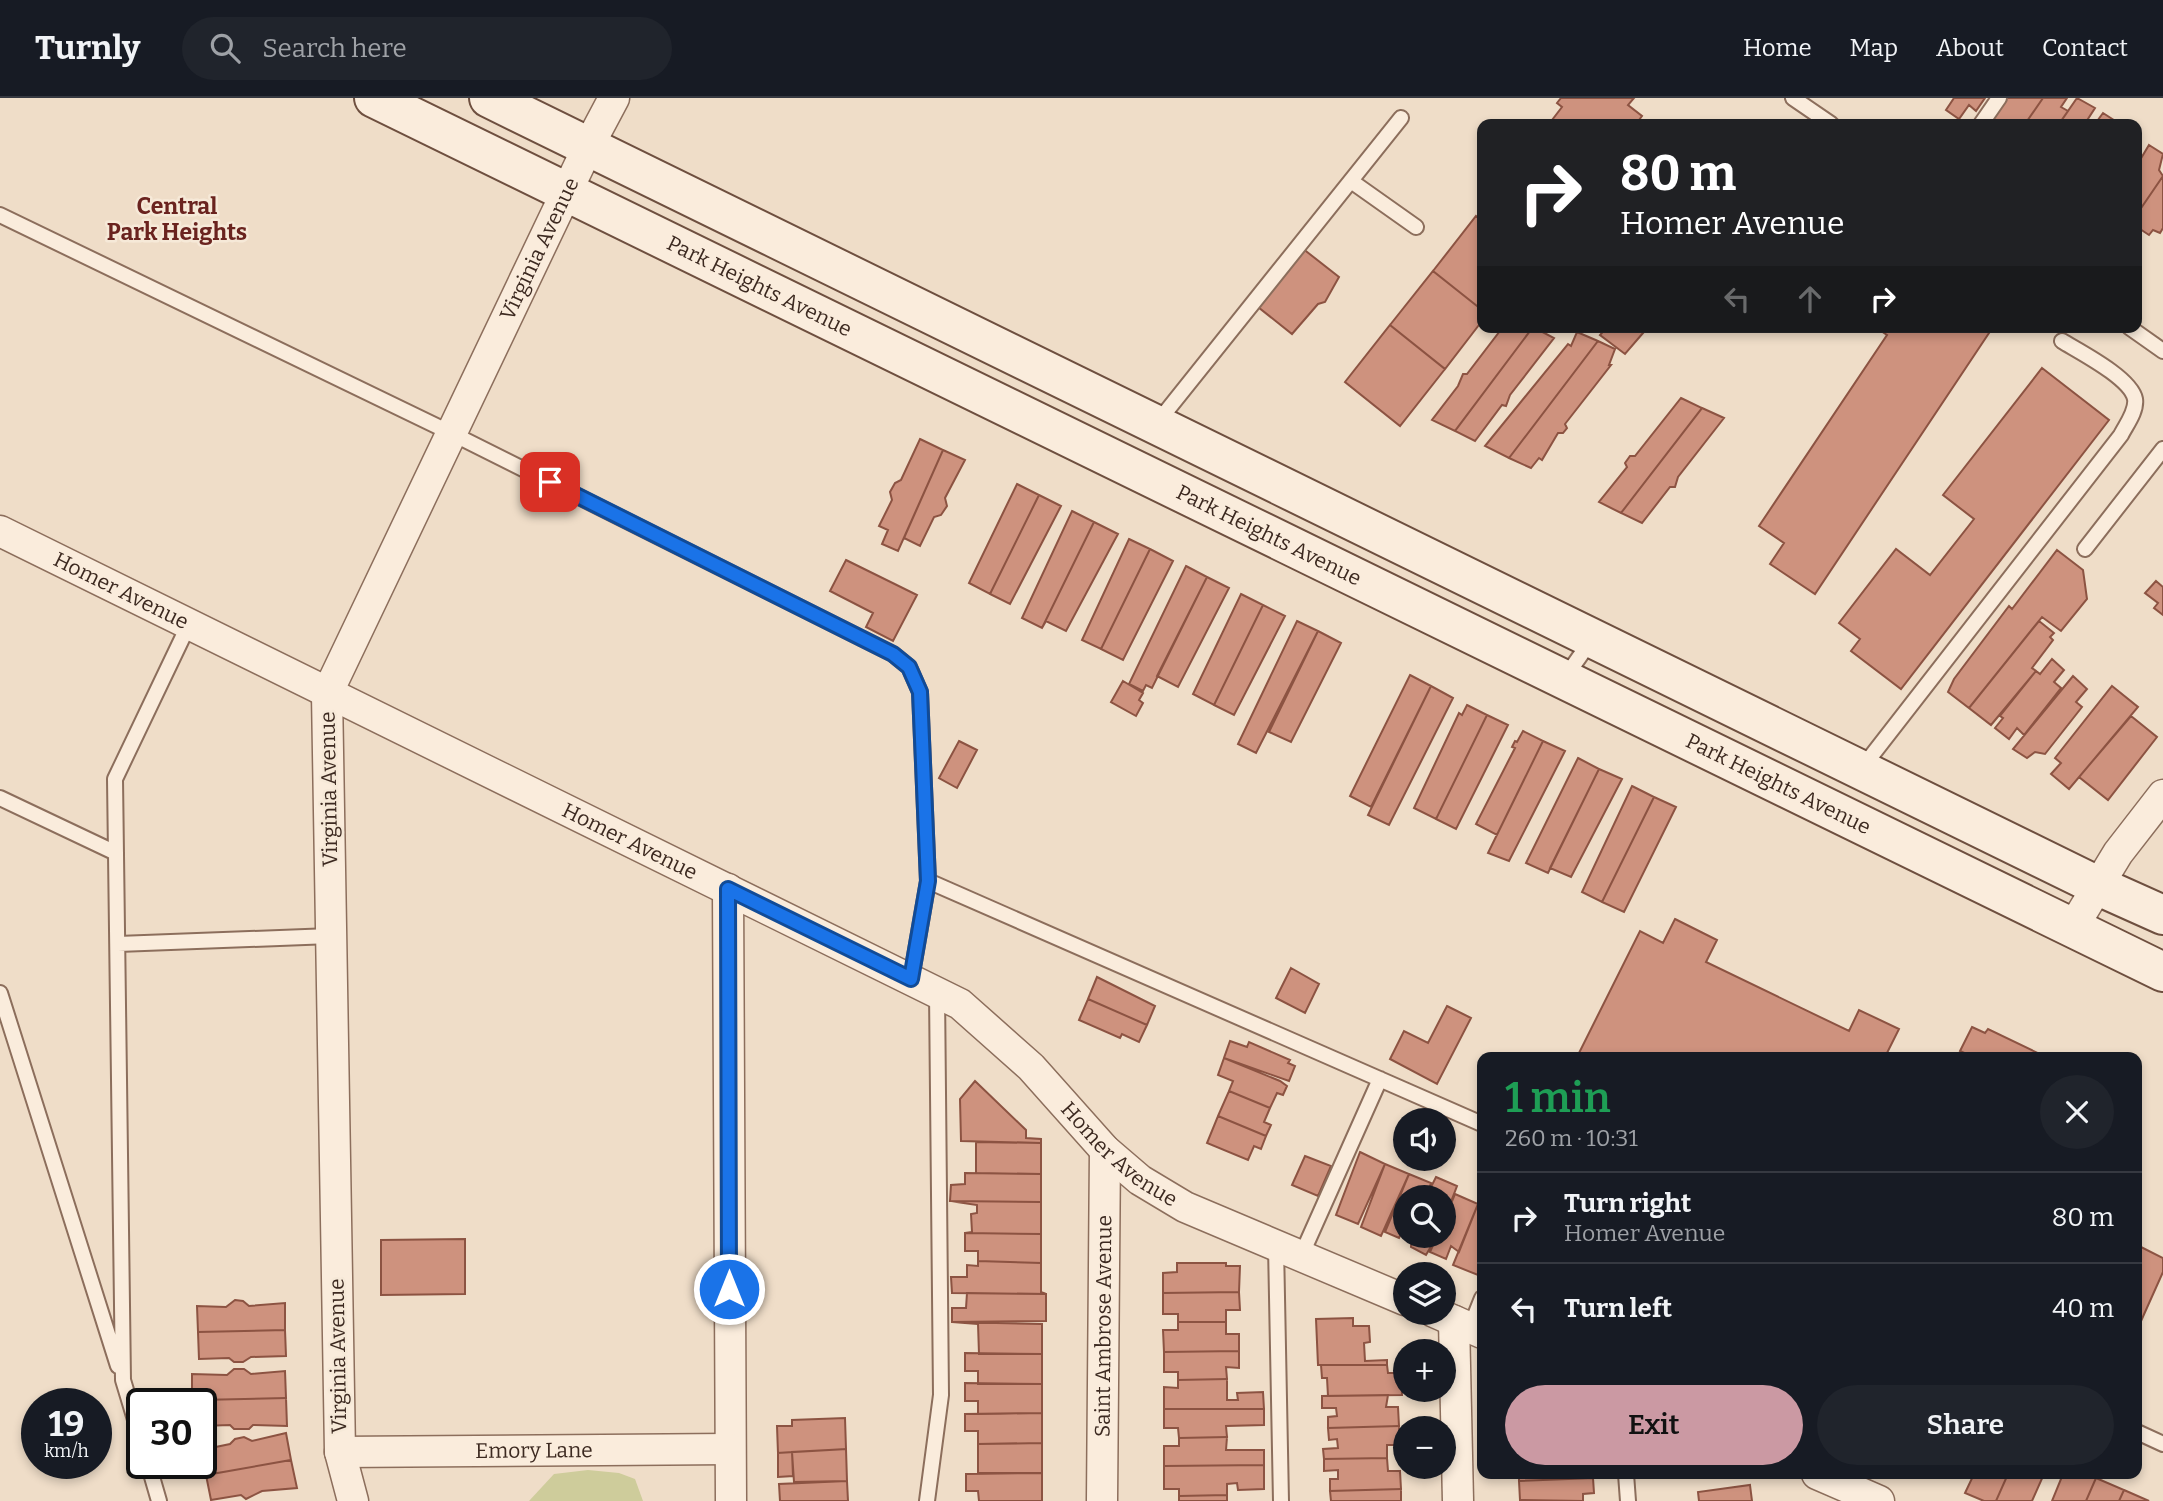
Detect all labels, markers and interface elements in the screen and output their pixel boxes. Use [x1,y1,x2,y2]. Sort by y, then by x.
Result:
search box [182,17,672,80]
text: Turnly [35,28,140,68]
icon: search [206,29,244,67]
text: Search here [262,33,407,64]
text: Home [1743,34,1812,62]
text: Map [1850,34,1898,62]
text: About [1936,34,2004,62]
text: Contact [2042,34,2128,62]
text: 80 m [1620,144,1736,203]
icon: right [1505,147,1596,238]
street label: Virginia Avenue [494,173,585,325]
district label: Central Park Heights [107,192,247,246]
text: Homer Avenue [1620,204,1844,242]
street label: Park Heights Avenue [663,230,856,342]
icon: left [1718,280,1756,318]
icon: ahead [1791,280,1829,318]
icon: right [1864,280,1902,318]
pin [520,452,580,512]
icon: arrive [531,463,569,501]
street label: Park Heights Avenue [1172,479,1366,591]
street label: Homer Avenue [49,546,193,635]
street label: Virginia Avenue [315,711,343,867]
street label: Park Heights Avenue [1682,728,1875,840]
street label: Homer Avenue [558,797,702,885]
text: 1 min [1505,1073,1611,1123]
button: close [2040,1075,2114,1149]
street label: Homer Avenue [1055,1097,1182,1212]
map controls [1393,1108,1456,1479]
button: sound [1393,1108,1456,1171]
text: 260 m · 10:31 [1505,1124,1638,1152]
button: search [1393,1185,1456,1248]
text: Turn right [1564,1188,1691,1219]
icon: right [1505,1199,1543,1237]
text: 80 m [2052,1202,2114,1233]
street label: Saint Ambrose Avenue [1090,1215,1117,1437]
text: Homer Avenue [1564,1219,1725,1247]
position arrow [692,1252,766,1326]
button: layers [1393,1262,1456,1325]
street label: Virginia Avenue [324,1278,352,1434]
icon: left [1505,1290,1543,1328]
text: Turn left [1564,1293,1672,1324]
text: 40 m [2052,1293,2114,1324]
button: + [1393,1339,1456,1402]
button: Exit [1505,1385,1803,1465]
button: Share [1817,1385,2114,1465]
speed limit sign: 30 [126,1388,217,1479]
text: 19 [49,1403,84,1445]
button: − [1393,1416,1456,1479]
street label: Emory Lane [475,1437,593,1464]
text: km/h [44,1440,89,1462]

